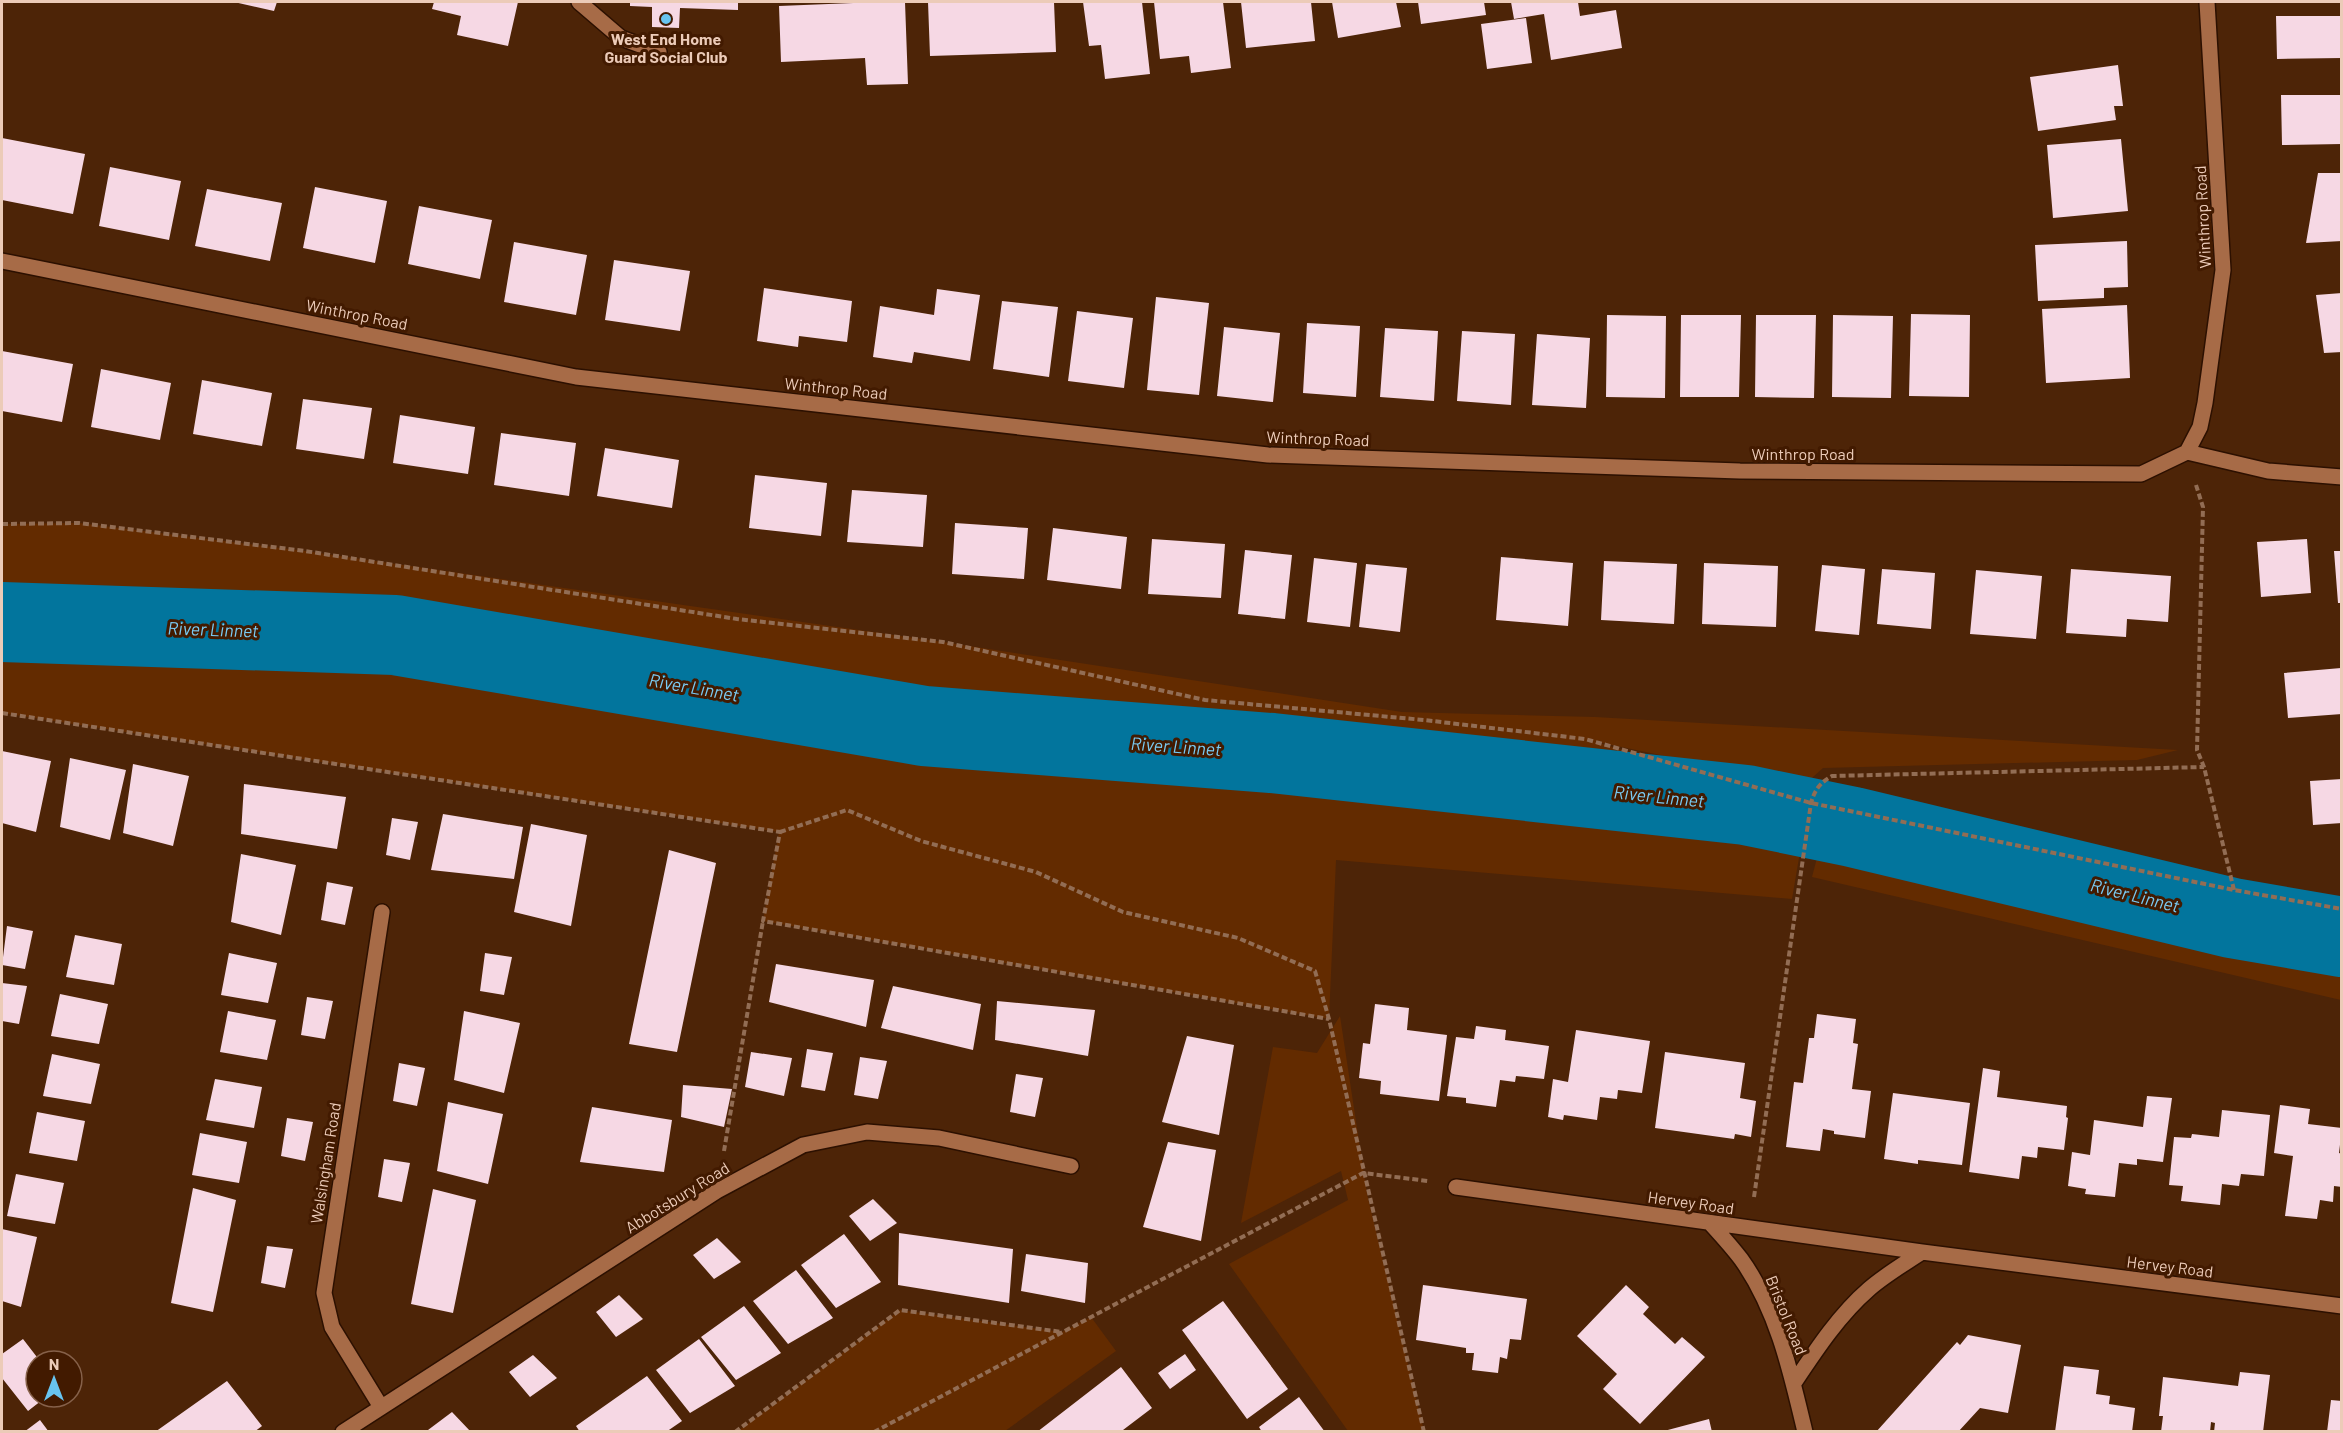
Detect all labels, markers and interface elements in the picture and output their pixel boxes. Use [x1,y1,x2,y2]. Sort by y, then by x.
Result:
marker: West End Home Guard Social Club [659,12,673,26]
place label: West End Home Guard Social Club [604,29,728,66]
street label: Winthrop Road [2190,165,2214,269]
street label: Winthrop Road [305,295,409,333]
street label: Winthrop Road [784,373,888,403]
street label: Winthrop Road [1266,427,1370,449]
street label: Winthrop Road [1751,444,1855,463]
water label: River Linnet [167,616,259,642]
water label: River Linnet [647,668,741,706]
water label: River Linnet [1130,732,1223,760]
water label: River Linnet [1613,780,1706,812]
water label: River Linnet [2088,873,2182,917]
street label: Walsingham Road [306,1101,344,1225]
street label: Abbotsbury Road [622,1157,732,1237]
street label: Hervey Road [1647,1187,1735,1217]
street label: Hervey Road [2126,1251,2214,1281]
street label: Bristol Road [1762,1272,1812,1358]
north arrow [24,1349,84,1409]
text: N [49,1354,59,1373]

